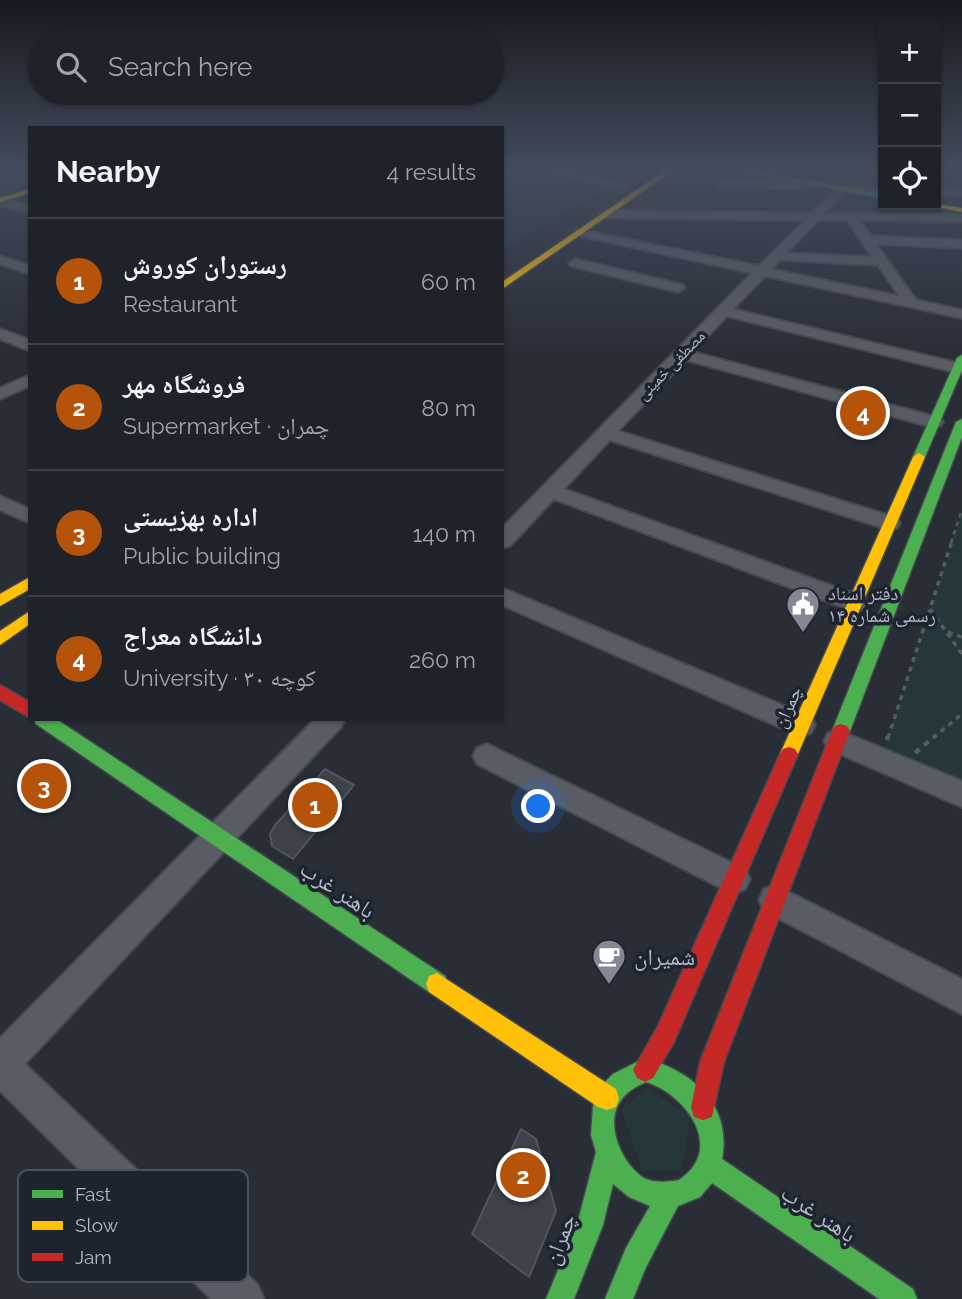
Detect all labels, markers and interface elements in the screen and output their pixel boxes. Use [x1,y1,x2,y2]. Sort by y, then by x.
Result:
map controls [878,21,941,210]
button: + [878,21,941,84]
search box [28,28,504,105]
icon: search [52,48,90,86]
text: Search here [108,52,252,82]
button: − [878,84,941,147]
button: locate [878,147,941,210]
text: Nearby [56,154,160,189]
text: 4 results [387,158,476,185]
text: رستوران کوروش [123,250,287,280]
text: 1 [73,268,85,295]
text: 60 m [421,268,476,295]
text: Restaurant [123,290,238,317]
street label: مصطفی خمینی [633,326,710,404]
text: فروشگاه مهر [123,369,245,399]
pin: 4 [840,387,886,439]
text: 2 [73,394,85,421]
text: 80 m [421,394,476,421]
text: Supermarket · چمران [123,412,329,439]
text: اداره بهزیستی [123,502,258,532]
text: 3 [73,520,85,547]
text: 140 m [413,520,476,547]
text: Public building [123,542,281,569]
place label: دفتر اسناد رسمی شماره ۱۴ [828,582,936,627]
public building icon: دفتر اسناد رسمی شماره ۱۴ [784,585,822,634]
text: دانشگاه معراج [123,621,263,651]
text: 4 [72,646,86,673]
text: 260 m [409,646,476,673]
text: University · کوچه ۳۰ [123,664,316,691]
street label: چمران [768,683,807,732]
pin: 3 [21,760,67,812]
pin: 1 [292,779,338,831]
your location [521,789,555,823]
street label: باهنر غرب [295,854,381,924]
cafe icon: شمیران [590,937,628,986]
place label: شمیران [634,943,695,971]
pin: 2 [500,1149,546,1201]
legend [18,1170,248,1282]
street label: باهنر غرب [776,1178,862,1248]
text: Fast [75,1183,111,1205]
street label: چمران [537,1210,582,1269]
text: Slow [75,1214,119,1236]
text: Jam [75,1246,112,1268]

